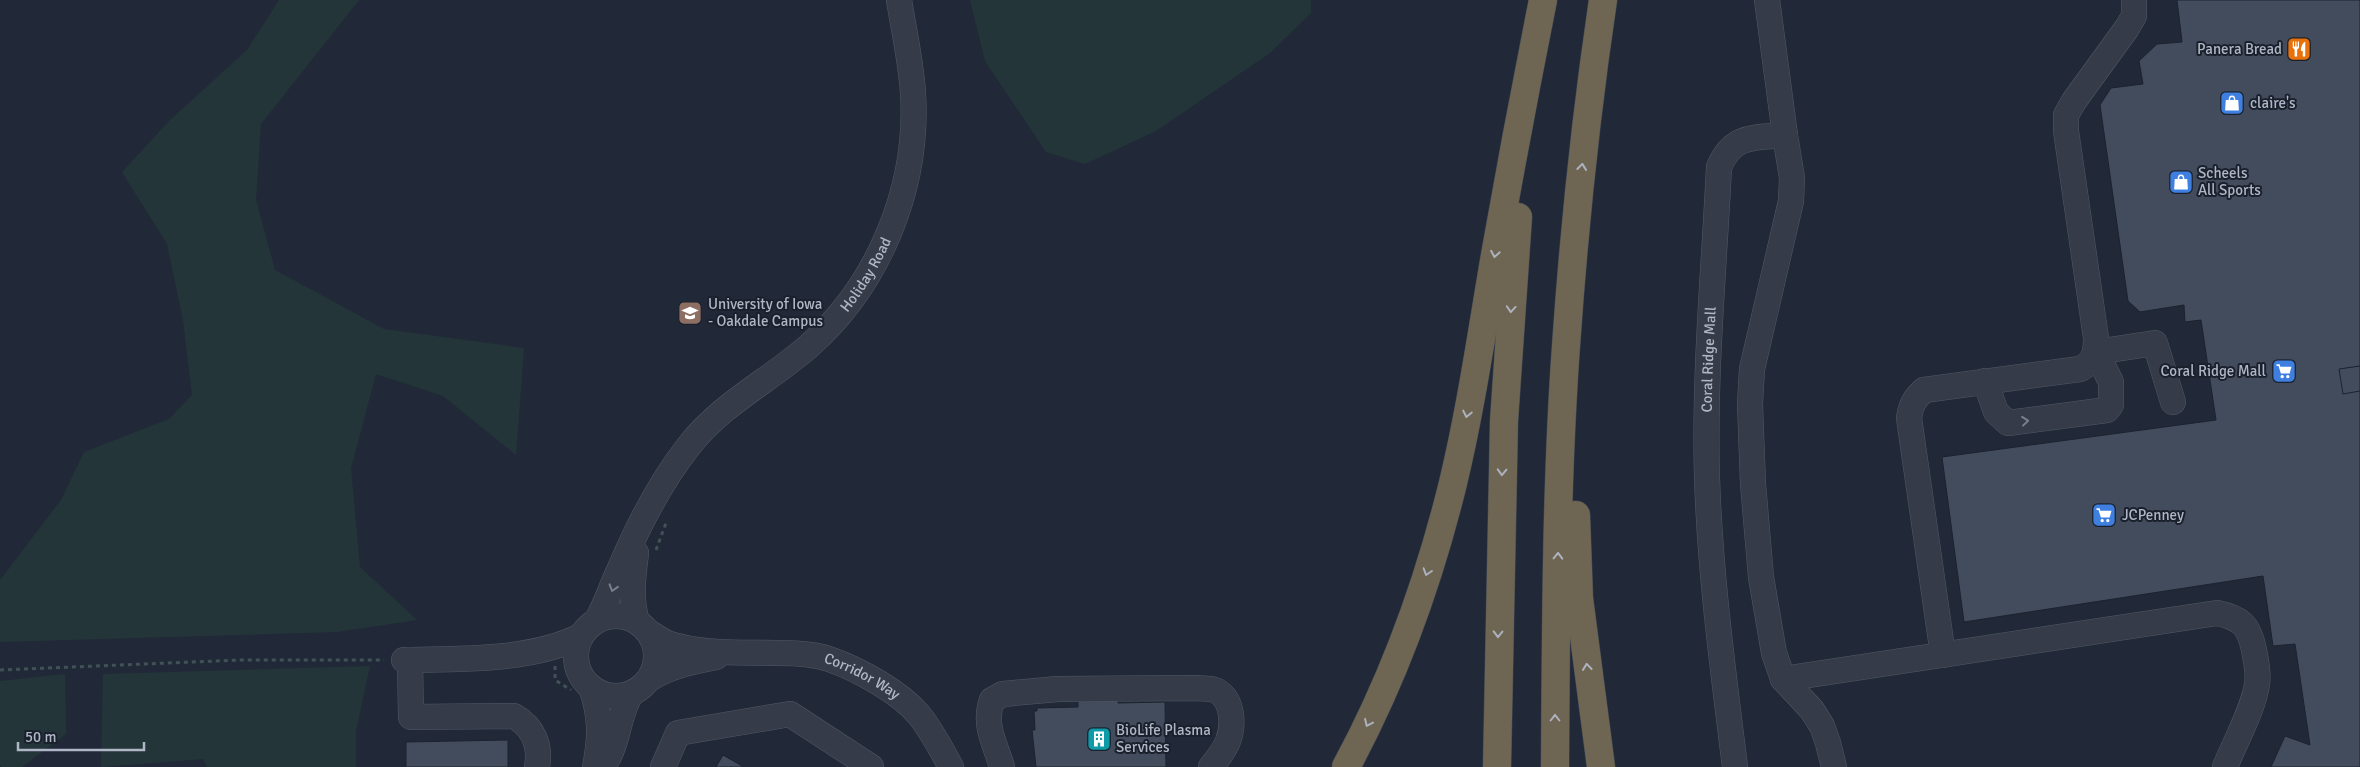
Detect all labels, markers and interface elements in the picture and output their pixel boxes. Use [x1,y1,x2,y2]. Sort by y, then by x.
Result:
restaurant icon: Panera Bread [2286,36,2312,62]
place label: Panera Bread [2197,40,2282,58]
shop icon: claire's [2219,90,2245,116]
place label: claire's [2250,94,2296,112]
one-way arrow [1576,162,1587,170]
place label: Scheels All Sports [2198,164,2261,199]
shop icon: Scheels All Sports [2168,169,2194,195]
street label: Holiday Road [836,234,895,316]
one-way arrow [1491,250,1501,259]
place label: University of Iowa - Oakdale Campus [708,295,823,330]
school or university icon: University of Iowa - Oakdale Campus [677,300,703,326]
one-way arrow [1505,306,1516,314]
street label: Coral Ridge Mall [1698,306,1720,412]
supermarket icon: Coral Ridge Mall [2271,358,2297,384]
place label: Coral Ridge Mall [2160,362,2266,380]
one-way arrow [1462,410,1473,419]
one-way arrow [2022,416,2030,427]
one-way arrow [1497,468,1507,476]
supermarket icon: JCPenney [2091,502,2117,528]
place label: JCPenney [2122,506,2184,524]
one-way arrow [1553,552,1563,560]
one-way arrow [1423,567,1433,575]
one-way arrow [608,584,618,592]
one-way arrow [1493,630,1504,638]
street label: Corridor Way [822,649,904,703]
one-way arrow [1582,662,1593,670]
one-way arrow [1550,714,1560,722]
one-way arrow [1364,718,1375,727]
scale bar [18,720,144,752]
place label: BioLife Plasma Services [1116,721,1211,756]
building icon: BioLife Plasma Services [1086,726,1112,752]
text: 50 m [25,728,56,746]

